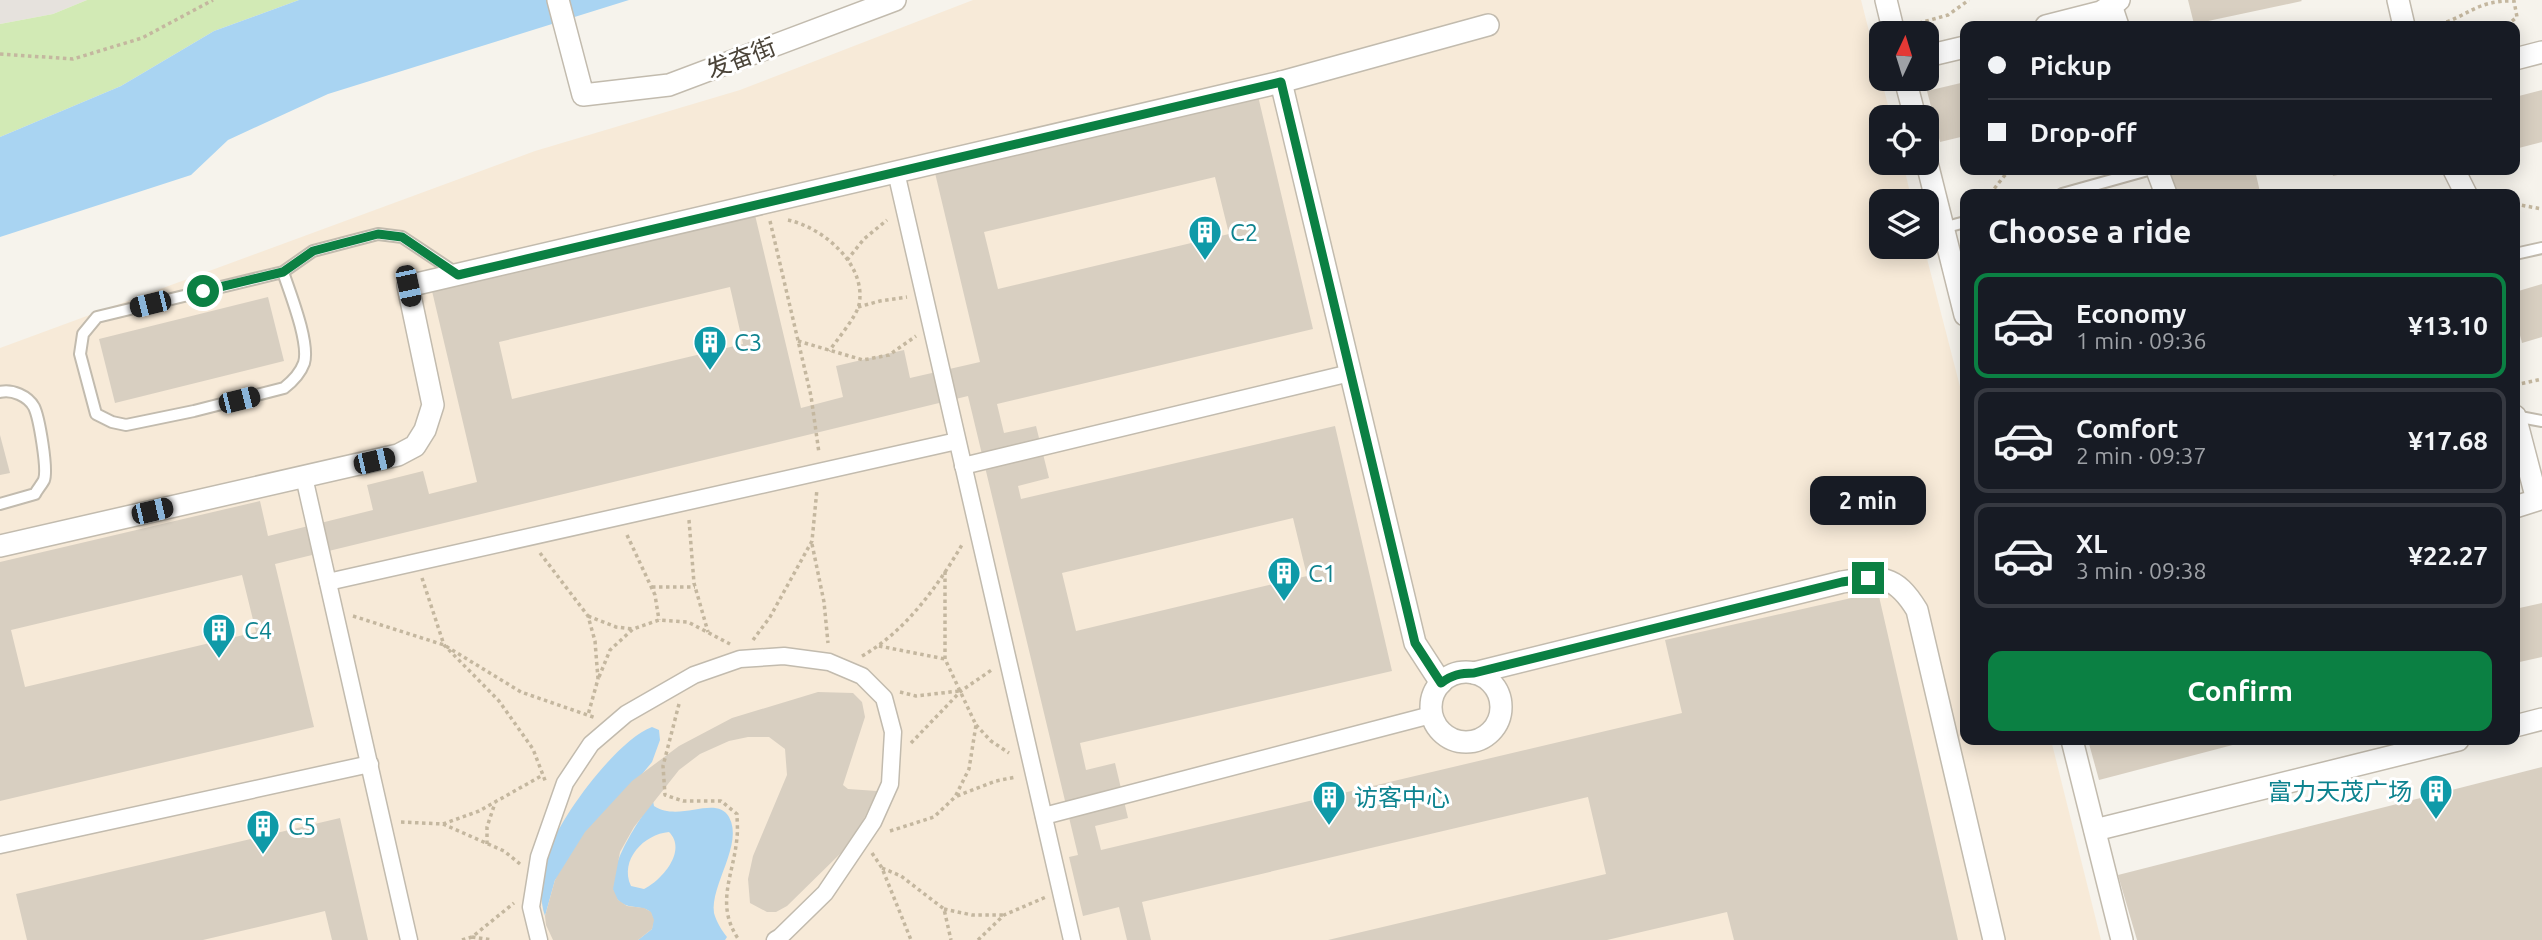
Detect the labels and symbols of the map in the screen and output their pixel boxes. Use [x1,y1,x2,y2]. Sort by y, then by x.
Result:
north arrow [1869,21,1939,91]
street label: 发奋街 [703,32,779,84]
building icon: C2 [1186,213,1224,262]
place label: C2 [1230,219,1258,246]
car [394,263,423,309]
route start [187,275,219,307]
car [128,289,173,319]
building icon: C3 [691,323,729,372]
place label: C3 [734,329,762,356]
car [217,385,262,415]
car [352,446,397,476]
callout: 2 min [1810,476,1926,526]
car [130,496,175,526]
building icon: C1 [1265,554,1303,603]
place label: C1 [1308,560,1336,587]
route end [1852,562,1884,594]
building icon: C4 [200,611,238,660]
place label: C4 [244,617,272,644]
building icon: 富力天茂广场 [2417,772,2455,821]
building icon: 访客中心 [1310,778,1348,827]
place label: 富力天茂广场 [2268,778,2412,805]
place label: 访客中心 [1354,784,1450,811]
building icon: C5 [244,807,282,856]
place label: C5 [288,813,316,840]

